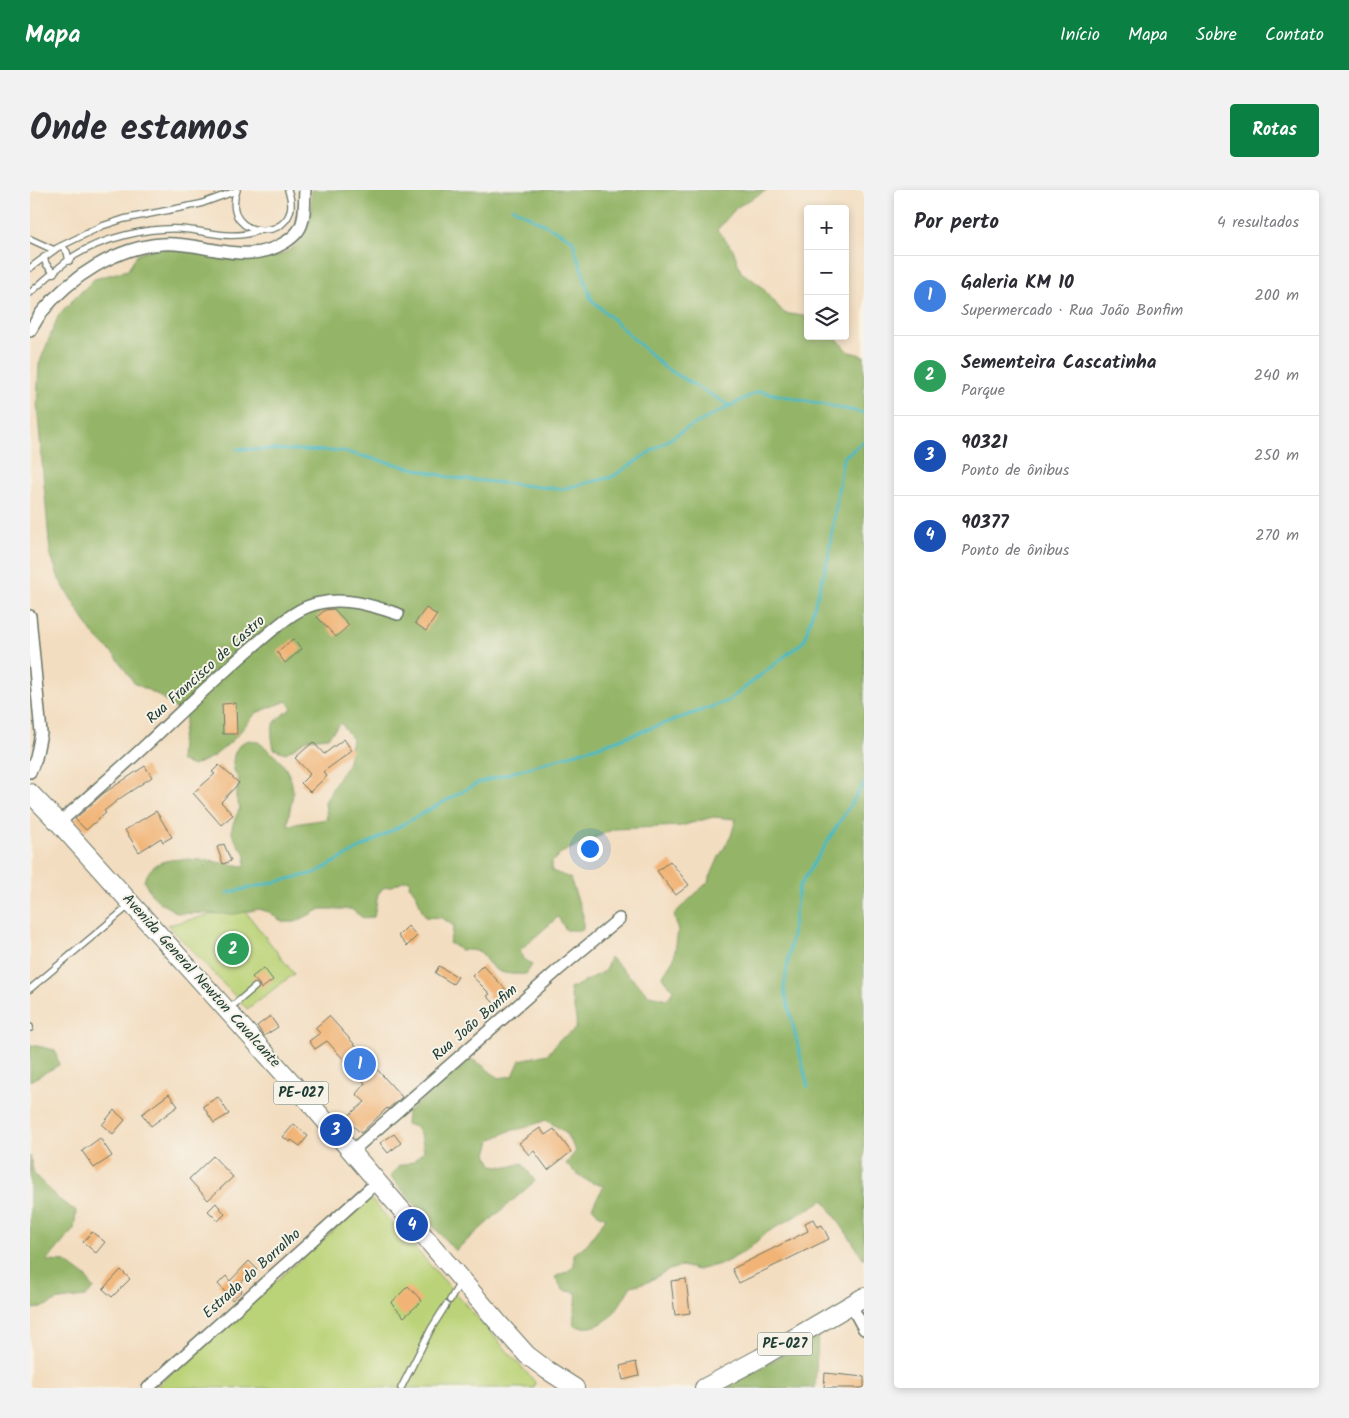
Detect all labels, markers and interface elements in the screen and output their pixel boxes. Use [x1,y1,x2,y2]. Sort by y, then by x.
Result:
text: Mapa [25,16,81,55]
text: Início [1060,21,1100,50]
text: Mapa [1128,21,1168,50]
text: Sobre [1196,21,1237,50]
text: Contato [1265,21,1324,50]
text: Onde estamos [30,102,249,158]
button: Rotas [1230,104,1319,157]
map controls [804,205,849,340]
button: + [804,205,849,250]
text: Por perto [914,206,999,239]
text: 4 resultados [1217,210,1299,235]
button: − [804,250,849,295]
text: Galeria KM 10 [961,268,1074,298]
text: 1 [928,283,932,308]
text: 200 m [1255,283,1299,308]
button: layers [804,295,849,340]
text: Supermercado · Rua João Bonfim [961,298,1183,323]
text: Sementeira Cascatinha [961,348,1156,378]
text: 2 [925,363,935,388]
text: 240 m [1254,363,1299,388]
text: Parque [961,378,1005,403]
text: 90321 [961,428,1008,458]
text: 3 [926,443,934,468]
text: 250 m [1254,443,1299,468]
text: Ponto de ônibus [961,458,1069,483]
text: 90377 [961,508,1009,538]
text: 4 [926,523,934,548]
text: 270 m [1255,523,1299,548]
text: Ponto de ônibus [961,538,1069,563]
street label: Rua Francisco de Castro [141,610,271,730]
your location [577,836,603,862]
street label: Avenida General Newton Cavalcante [116,888,286,1074]
pin: 2 [217,930,249,968]
street label: Rua João Bonfim [427,979,523,1067]
pin: 1 [344,1045,376,1083]
road number: PE-027 [274,1081,328,1104]
pin: 3 [320,1111,352,1149]
pin: 4 [396,1206,428,1244]
street label: Estrada do Borralho [197,1223,307,1325]
road number: PE-027 [758,1332,812,1356]

